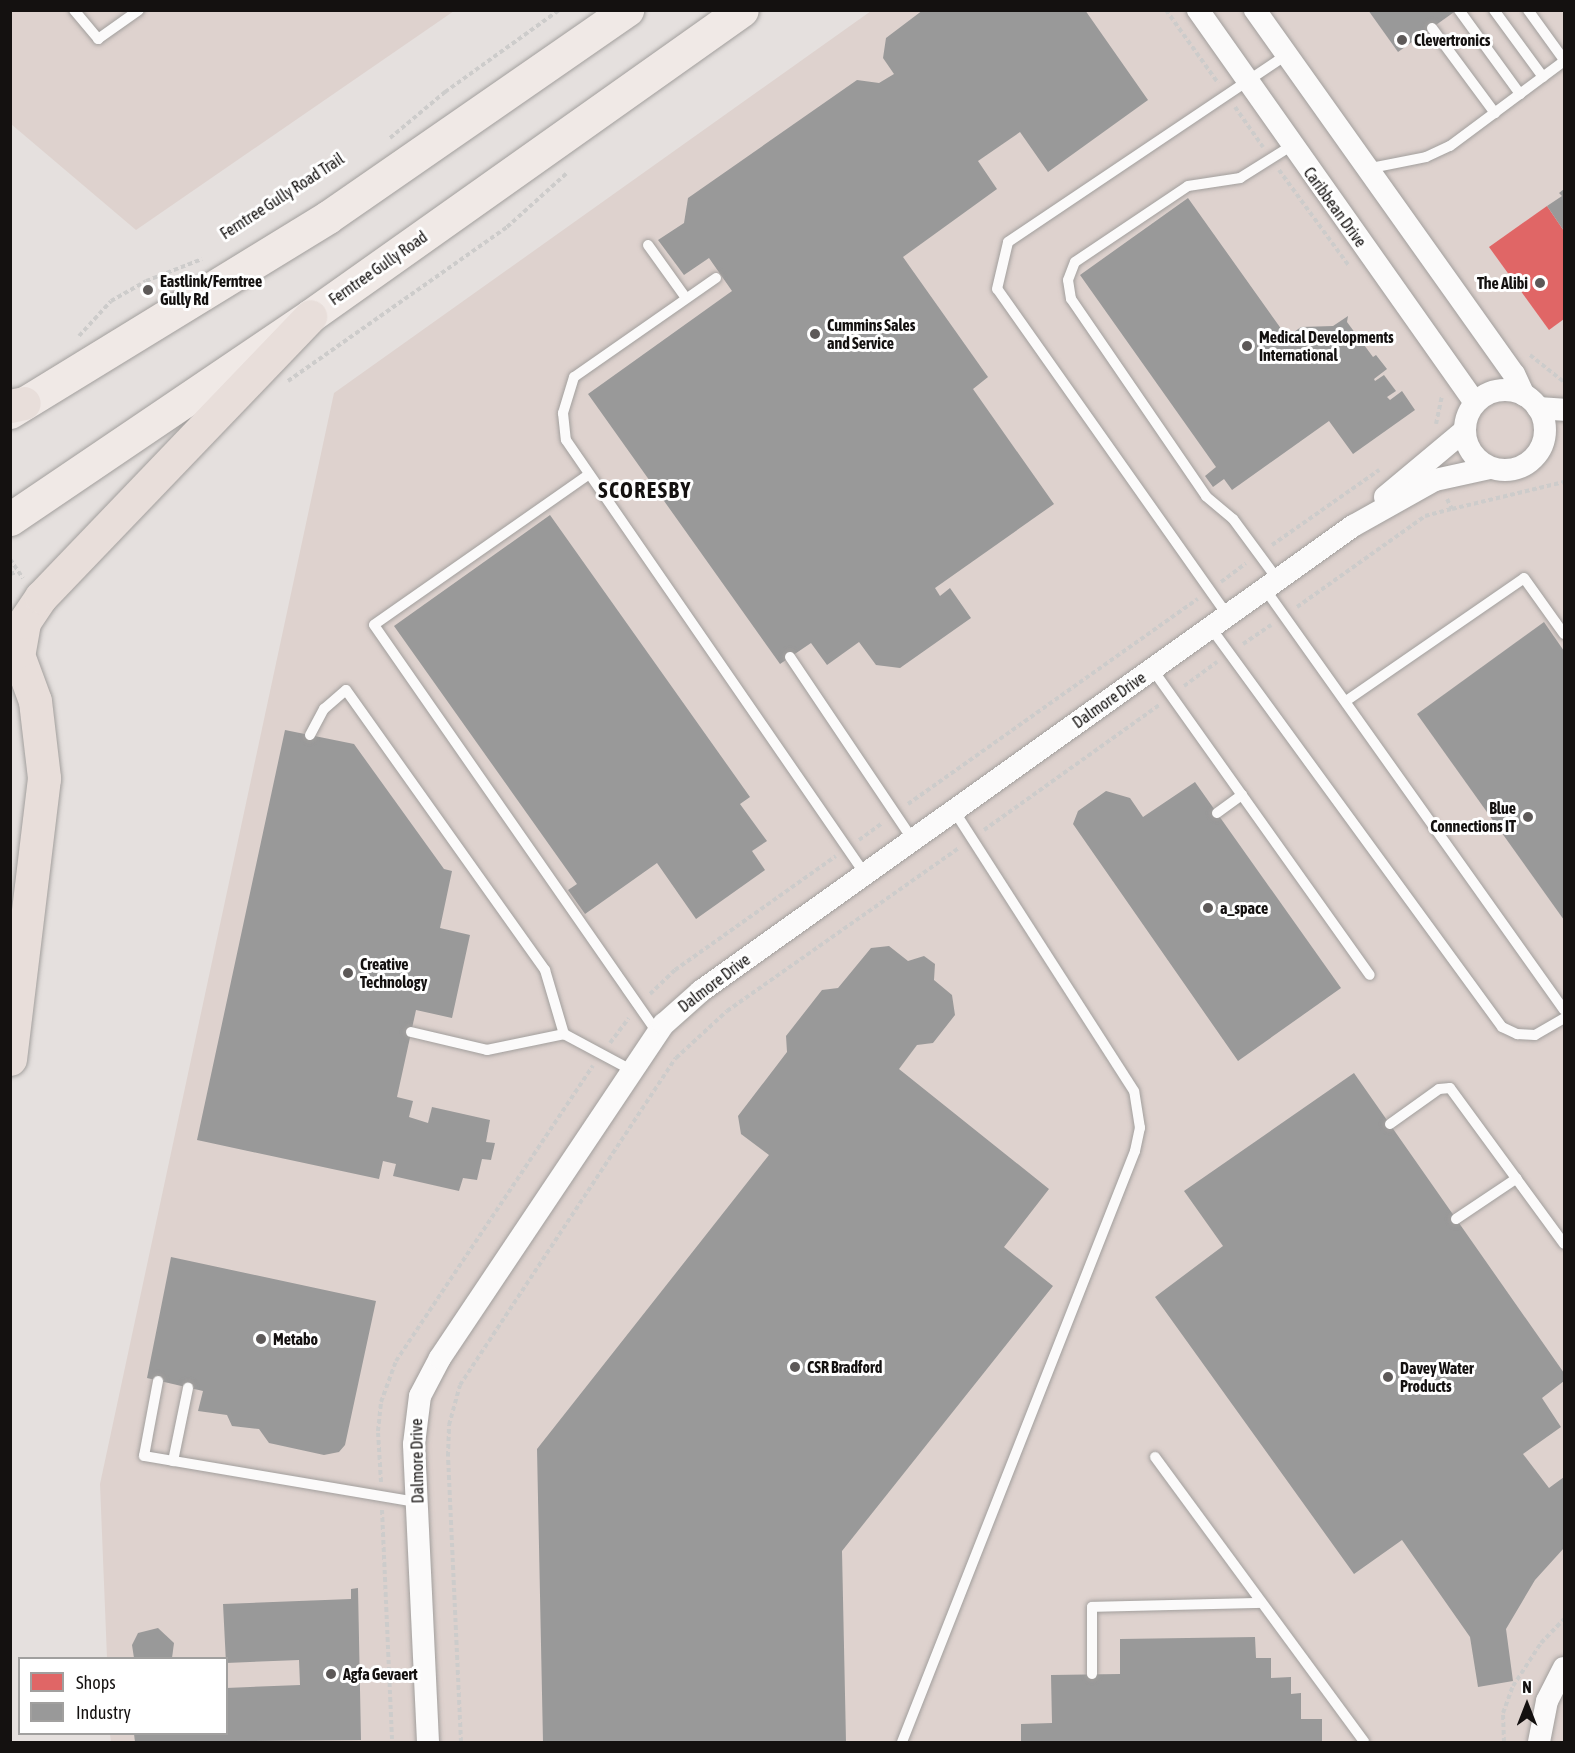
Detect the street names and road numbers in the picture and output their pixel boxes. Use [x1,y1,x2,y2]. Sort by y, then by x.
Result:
street label: Ferntree Gully Road Trail [217,149,347,243]
street label: Caribbean Drive [1300,163,1370,251]
street label: Ferntree Gully Road [325,227,431,309]
street label: Dalmore Drive [1069,668,1149,732]
street label: Dalmore Drive [674,950,754,1016]
street label: Dalmore Drive [407,1418,427,1504]

